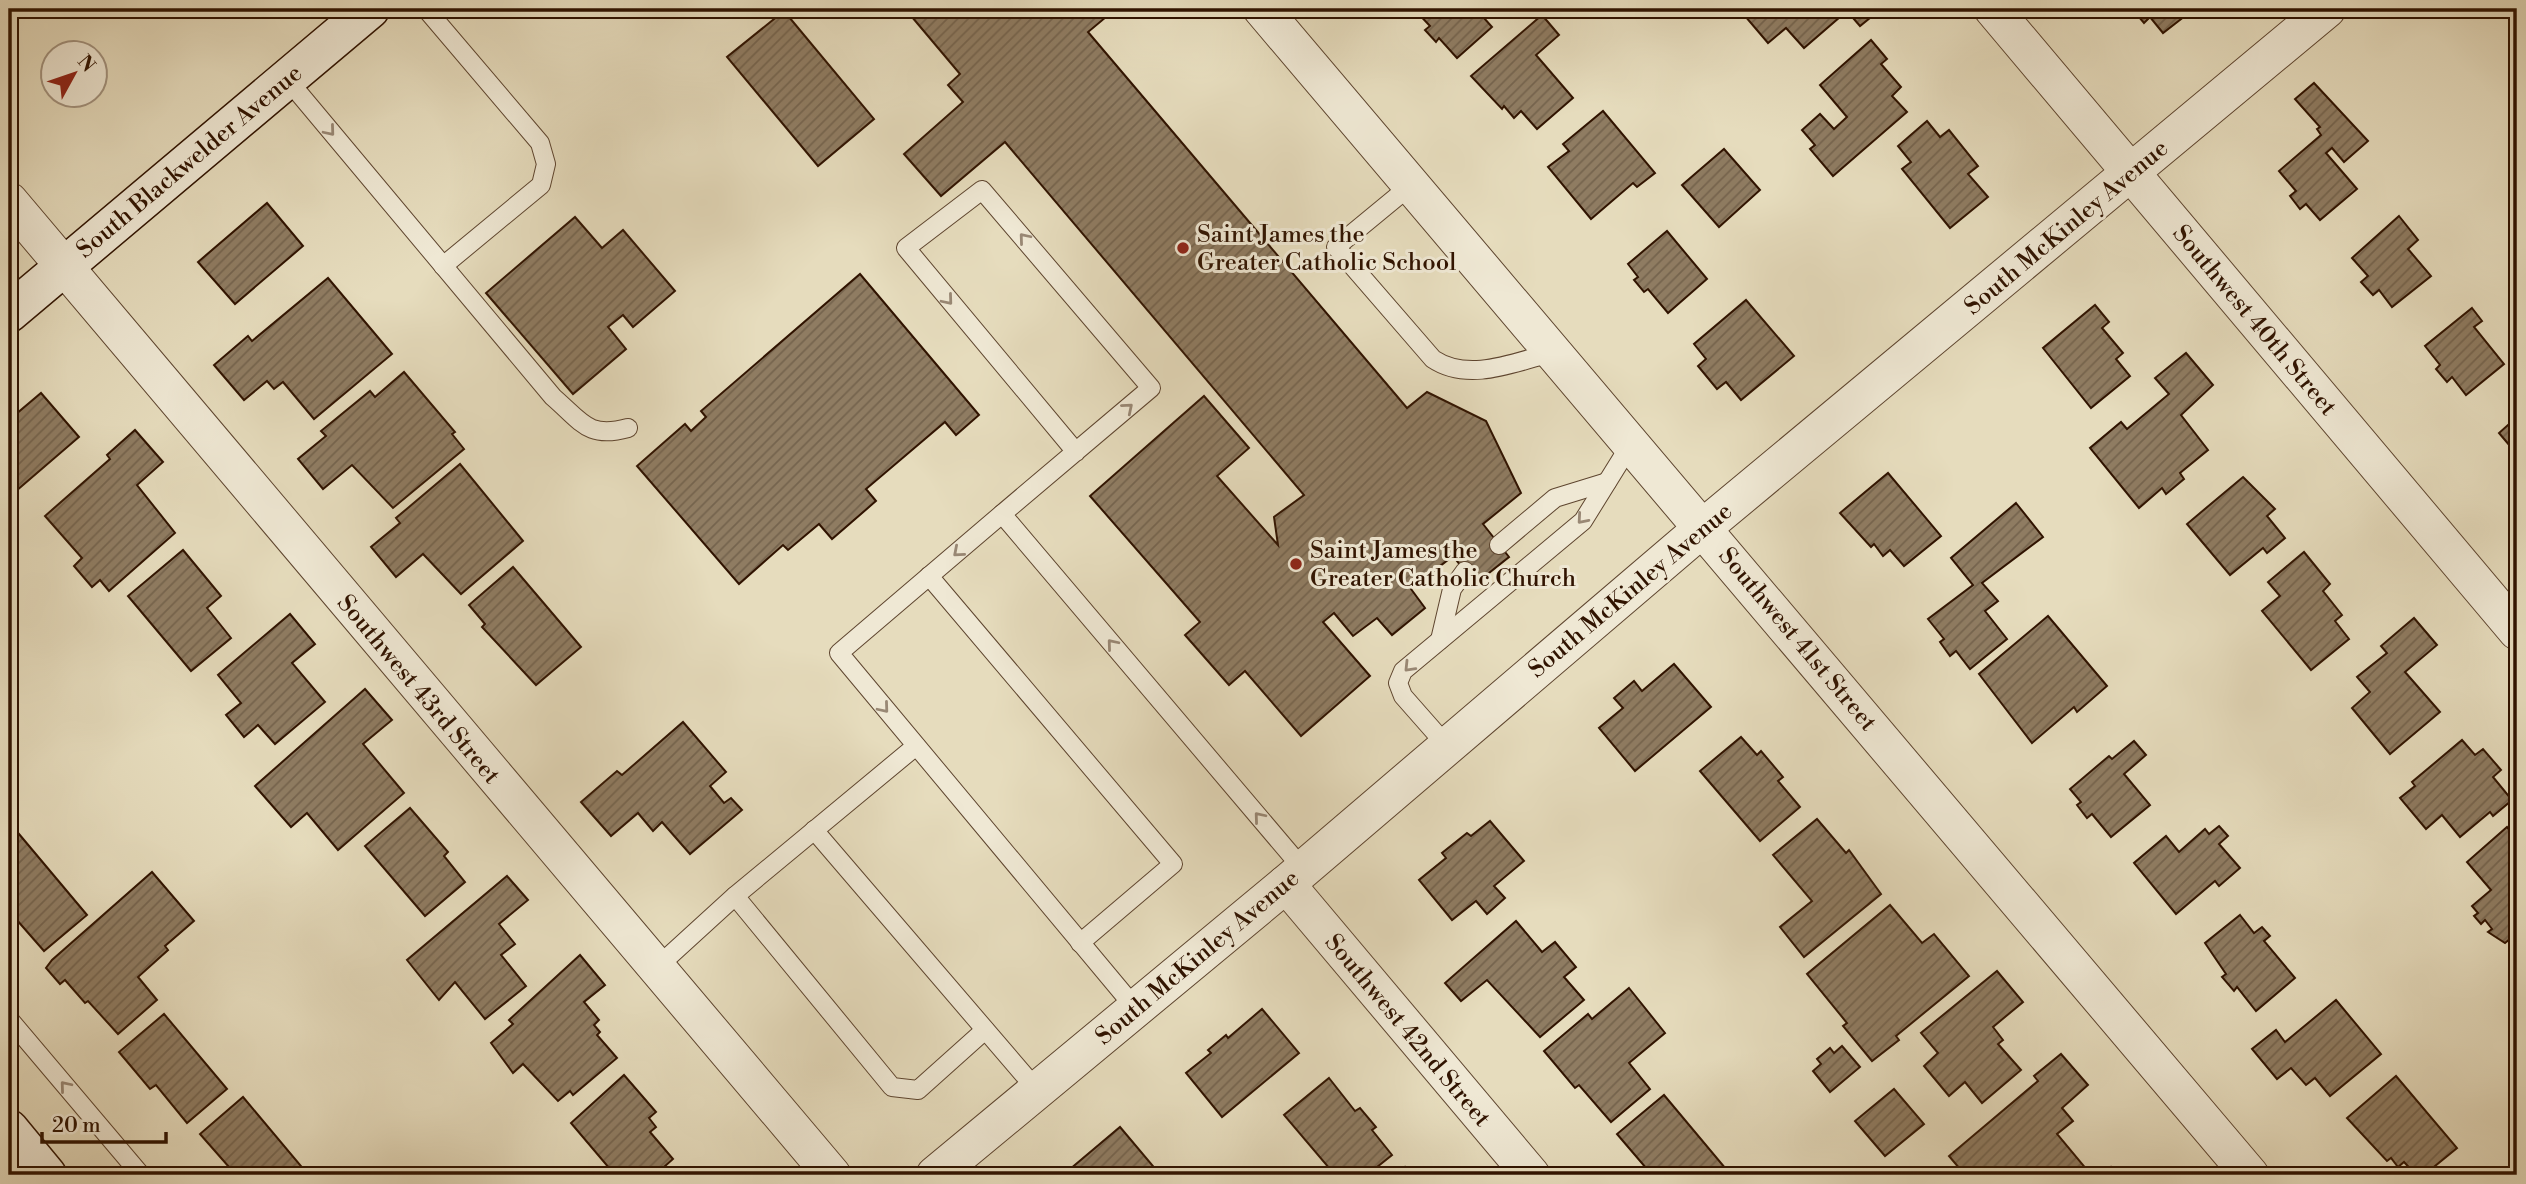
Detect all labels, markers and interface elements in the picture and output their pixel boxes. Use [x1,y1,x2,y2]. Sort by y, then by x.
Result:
north arrow [38,38,108,108]
text: N [72,50,100,77]
street label: South Blackwelder Avenue [71,59,309,265]
one-way arrow [322,124,335,136]
street label: South McKinley Avenue [1959,134,2175,322]
street label: Southwest 40th Street [2166,219,2343,423]
place label: Saint James the Greater Catholic School [1197,220,1456,278]
one-way arrow [1020,234,1032,247]
marker: Saint James the Greater Catholic School [1175,240,1191,256]
one-way arrow [940,292,953,304]
one-way arrow [1119,404,1132,416]
street label: South McKinley Avenue [1523,497,1739,685]
one-way arrow [1578,511,1590,524]
place label: Saint James the Greater Catholic Church [1310,536,1576,594]
street label: Southwest 41st Street [1712,542,1883,738]
one-way arrow [953,544,966,556]
marker: Saint James the Greater Catholic Church [1288,556,1304,572]
street label: Southwest 43rd Street [330,589,507,791]
one-way arrow [1108,639,1120,652]
one-way arrow [1405,659,1418,672]
one-way arrow [876,699,888,712]
one-way arrow [1255,813,1267,826]
street label: South McKinley Avenue [1090,864,1306,1052]
street label: Southwest 42nd Street [1318,928,1497,1134]
one-way arrow [61,1081,73,1094]
scale bar [42,1100,166,1144]
text: 20 m [52,1113,101,1139]

